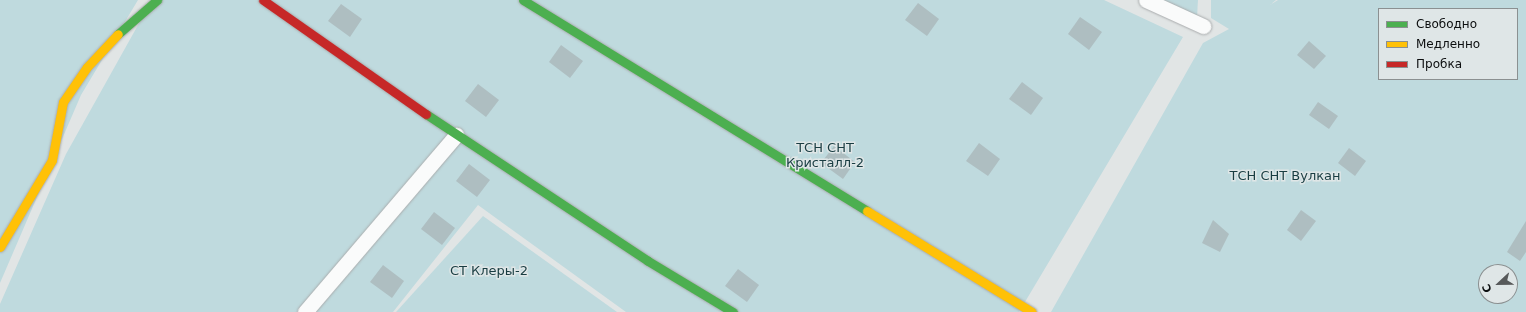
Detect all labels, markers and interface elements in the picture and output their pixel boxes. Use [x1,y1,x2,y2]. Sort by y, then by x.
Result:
legend [1378,8,1518,80]
text: Свободно [1416,17,1477,31]
text: Медленно [1416,37,1480,51]
text: Пробка [1416,57,1462,71]
park label: ТСН СНТ Кристалл-2 [786,141,864,172]
park label: ТСН СНТ Вулкан [1229,168,1341,184]
park label: СТ Клеры-2 [450,263,528,279]
north arrow [1478,264,1518,304]
text: С [1480,282,1495,294]

